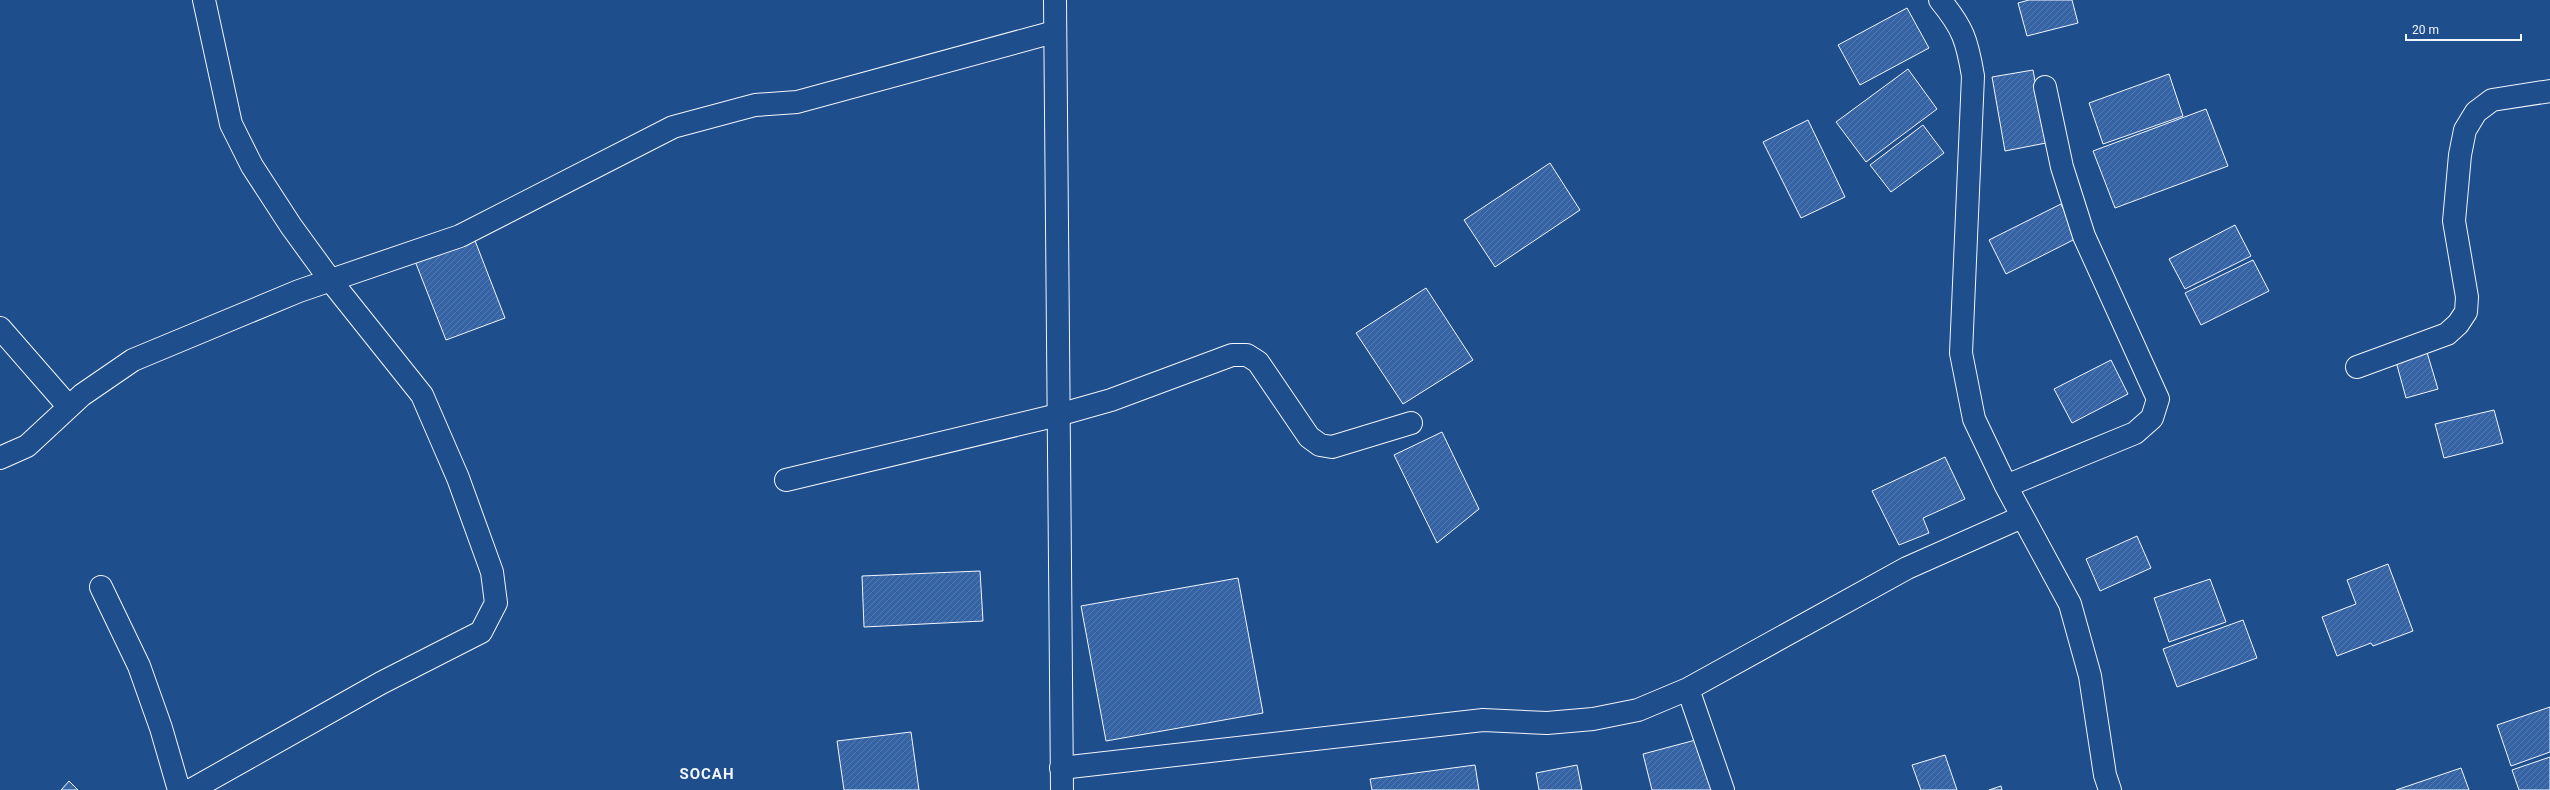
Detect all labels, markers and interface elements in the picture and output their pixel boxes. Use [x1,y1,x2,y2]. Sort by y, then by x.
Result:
scale bar [2406,16,2521,42]
text: 20 m [2412,23,2439,37]
district label: SOCAH [679,765,735,783]

